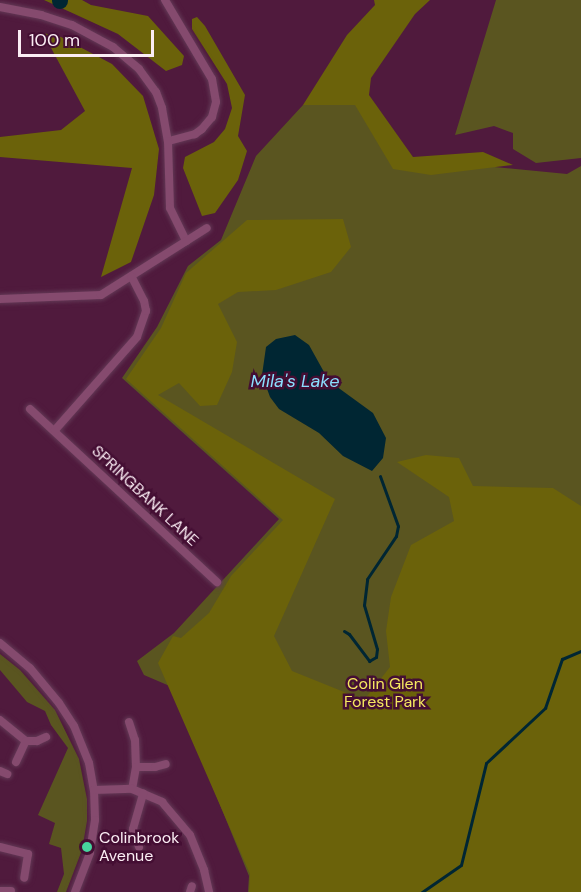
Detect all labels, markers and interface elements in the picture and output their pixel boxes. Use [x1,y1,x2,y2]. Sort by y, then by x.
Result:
scale bar [21,18,158,56]
text: 100 m [29,28,80,52]
water label: Mila's Lake [251,370,339,392]
street label: SPRINGBANK LANE [88,442,202,550]
park label: Colin Glen Forest Park [344,674,426,712]
place label: Colinbrook Avenue [99,828,179,866]
marker: Colinbrook Avenue [80,840,94,854]

